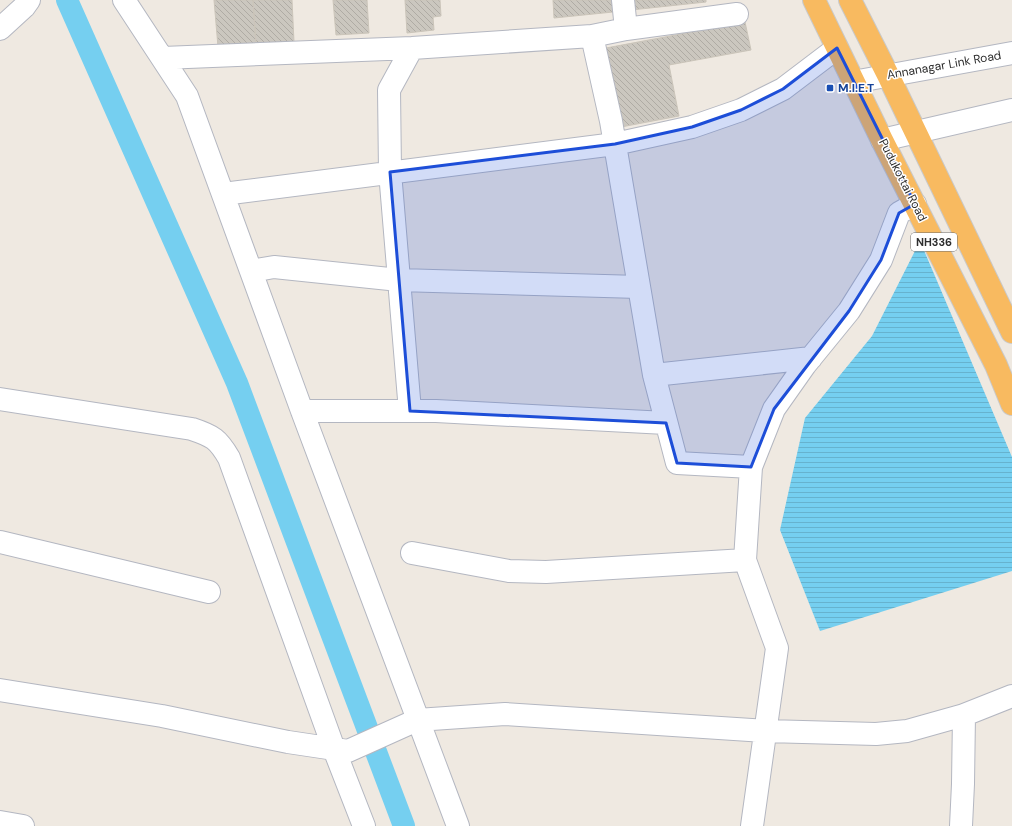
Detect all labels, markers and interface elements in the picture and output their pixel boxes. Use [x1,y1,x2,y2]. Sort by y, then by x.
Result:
street label: Annanagar Link Road [886,47,1002,83]
place label: M.I.E.T [838,80,874,96]
marker: M.I.E.T [825,83,835,93]
street label: Pudukottai Road [875,136,931,224]
road number: NH336 [911,233,957,251]

